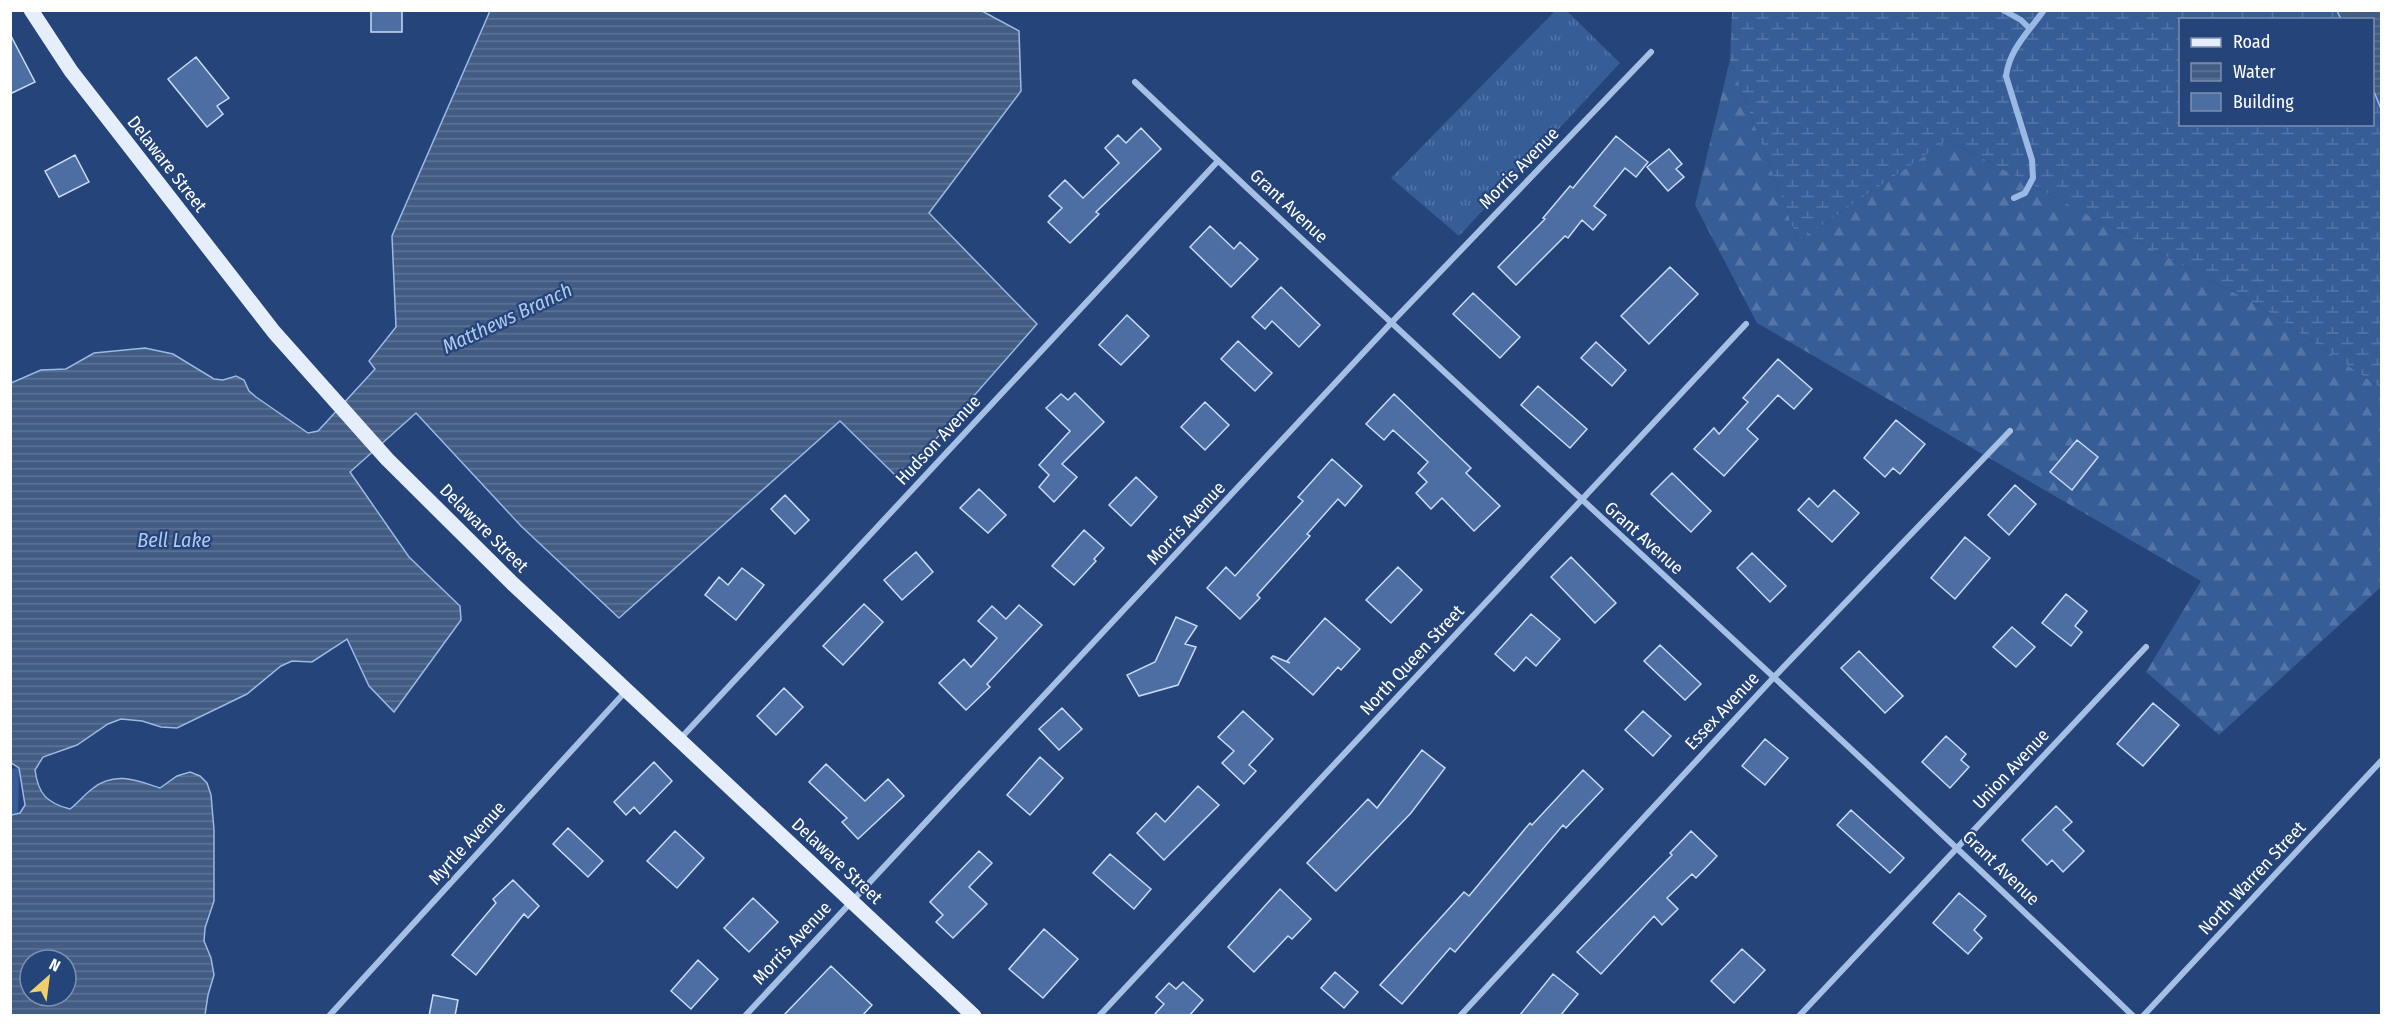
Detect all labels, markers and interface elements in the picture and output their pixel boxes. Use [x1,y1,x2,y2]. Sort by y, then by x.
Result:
legend [2179,18,2374,126]
text: Road [2233,31,2270,53]
text: Water [2233,61,2276,83]
text: Building [2233,91,2294,113]
street label: Delaware Street [123,111,212,217]
street label: Morris Avenue [1474,122,1564,214]
street label: Grant Avenue [1245,164,1333,248]
water label: Matthews Branch [438,277,576,359]
street label: Hudson Avenue [891,390,985,490]
street label: Morris Avenue [1142,477,1230,569]
street label: Delaware Street [435,479,533,577]
street label: Grant Avenue [1600,497,1688,579]
water label: Bell Lake [137,528,211,552]
street label: North Queen Street [1355,600,1469,720]
street label: Essex Avenue [1680,667,1764,755]
street label: Union Avenue [1968,724,2054,814]
street label: Myrtle Avenue [424,797,510,889]
street label: Delaware Street [787,813,887,909]
street label: North Warren Street [2194,817,2310,939]
street label: Grant Avenue [1958,826,2044,910]
street label: Morris Avenue [748,897,836,989]
north arrow [18,948,78,1008]
text: N [46,955,64,976]

